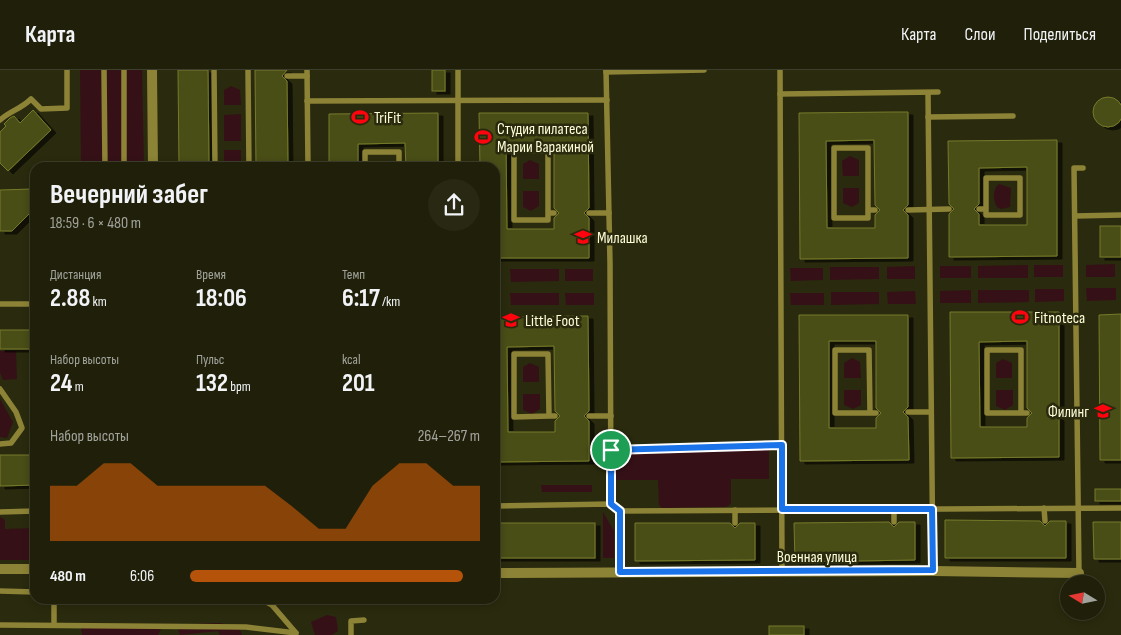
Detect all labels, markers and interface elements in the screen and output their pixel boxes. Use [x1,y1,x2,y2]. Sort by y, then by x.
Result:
text: Карта [25,20,75,49]
text: Карта [901,24,937,45]
text: Слои [965,24,996,45]
text: Поделиться [1024,24,1096,45]
sports icon: TriFit [350,107,370,127]
place label: TriFit [374,109,401,128]
place label: Студия пилатеса Марии Варакиной [497,120,594,157]
sports icon: Студия пилатеса Марии Варакиной [473,127,493,147]
text: Вечерний забег [50,178,208,211]
button: share [428,179,480,231]
text: 18:59 · 6 × 480 m [50,214,141,233]
school or university icon: Милашка [573,227,593,247]
place label: Милашка [597,229,648,248]
text: Дистанция [50,266,101,283]
text: Время [196,266,226,283]
text: Темп [342,266,365,283]
text: 2.88 [50,283,90,314]
text: 18:06 [196,283,247,314]
text: 6:17 [342,283,380,314]
text: km [90,293,107,310]
text: /km [380,293,400,310]
sports icon: Fitnoteca [1010,307,1030,327]
place label: Fitnoteca [1034,309,1085,328]
school or university icon: Little Foot [501,310,521,330]
place label: Little Foot [525,312,580,331]
text: Набор высоты [50,351,119,368]
text: Пульс [196,351,224,368]
text: kcal [342,351,361,368]
text: 24 [50,368,73,399]
text: 132 [196,368,228,399]
text: 201 [342,368,375,399]
text: m [73,378,84,395]
text: bpm [228,378,251,395]
school or university icon: Филинг [1093,401,1113,421]
place label: Филинг [1048,403,1089,422]
text: Набор высоты [50,427,129,446]
text: 264–267 m [418,427,480,446]
pin [590,429,632,471]
icon: arrive [597,436,625,464]
street label: Военная улица [777,548,857,567]
text: 480 m [50,567,86,586]
text: 6:06 [130,567,154,586]
north arrow [1060,575,1105,620]
map controls [1060,575,1105,620]

